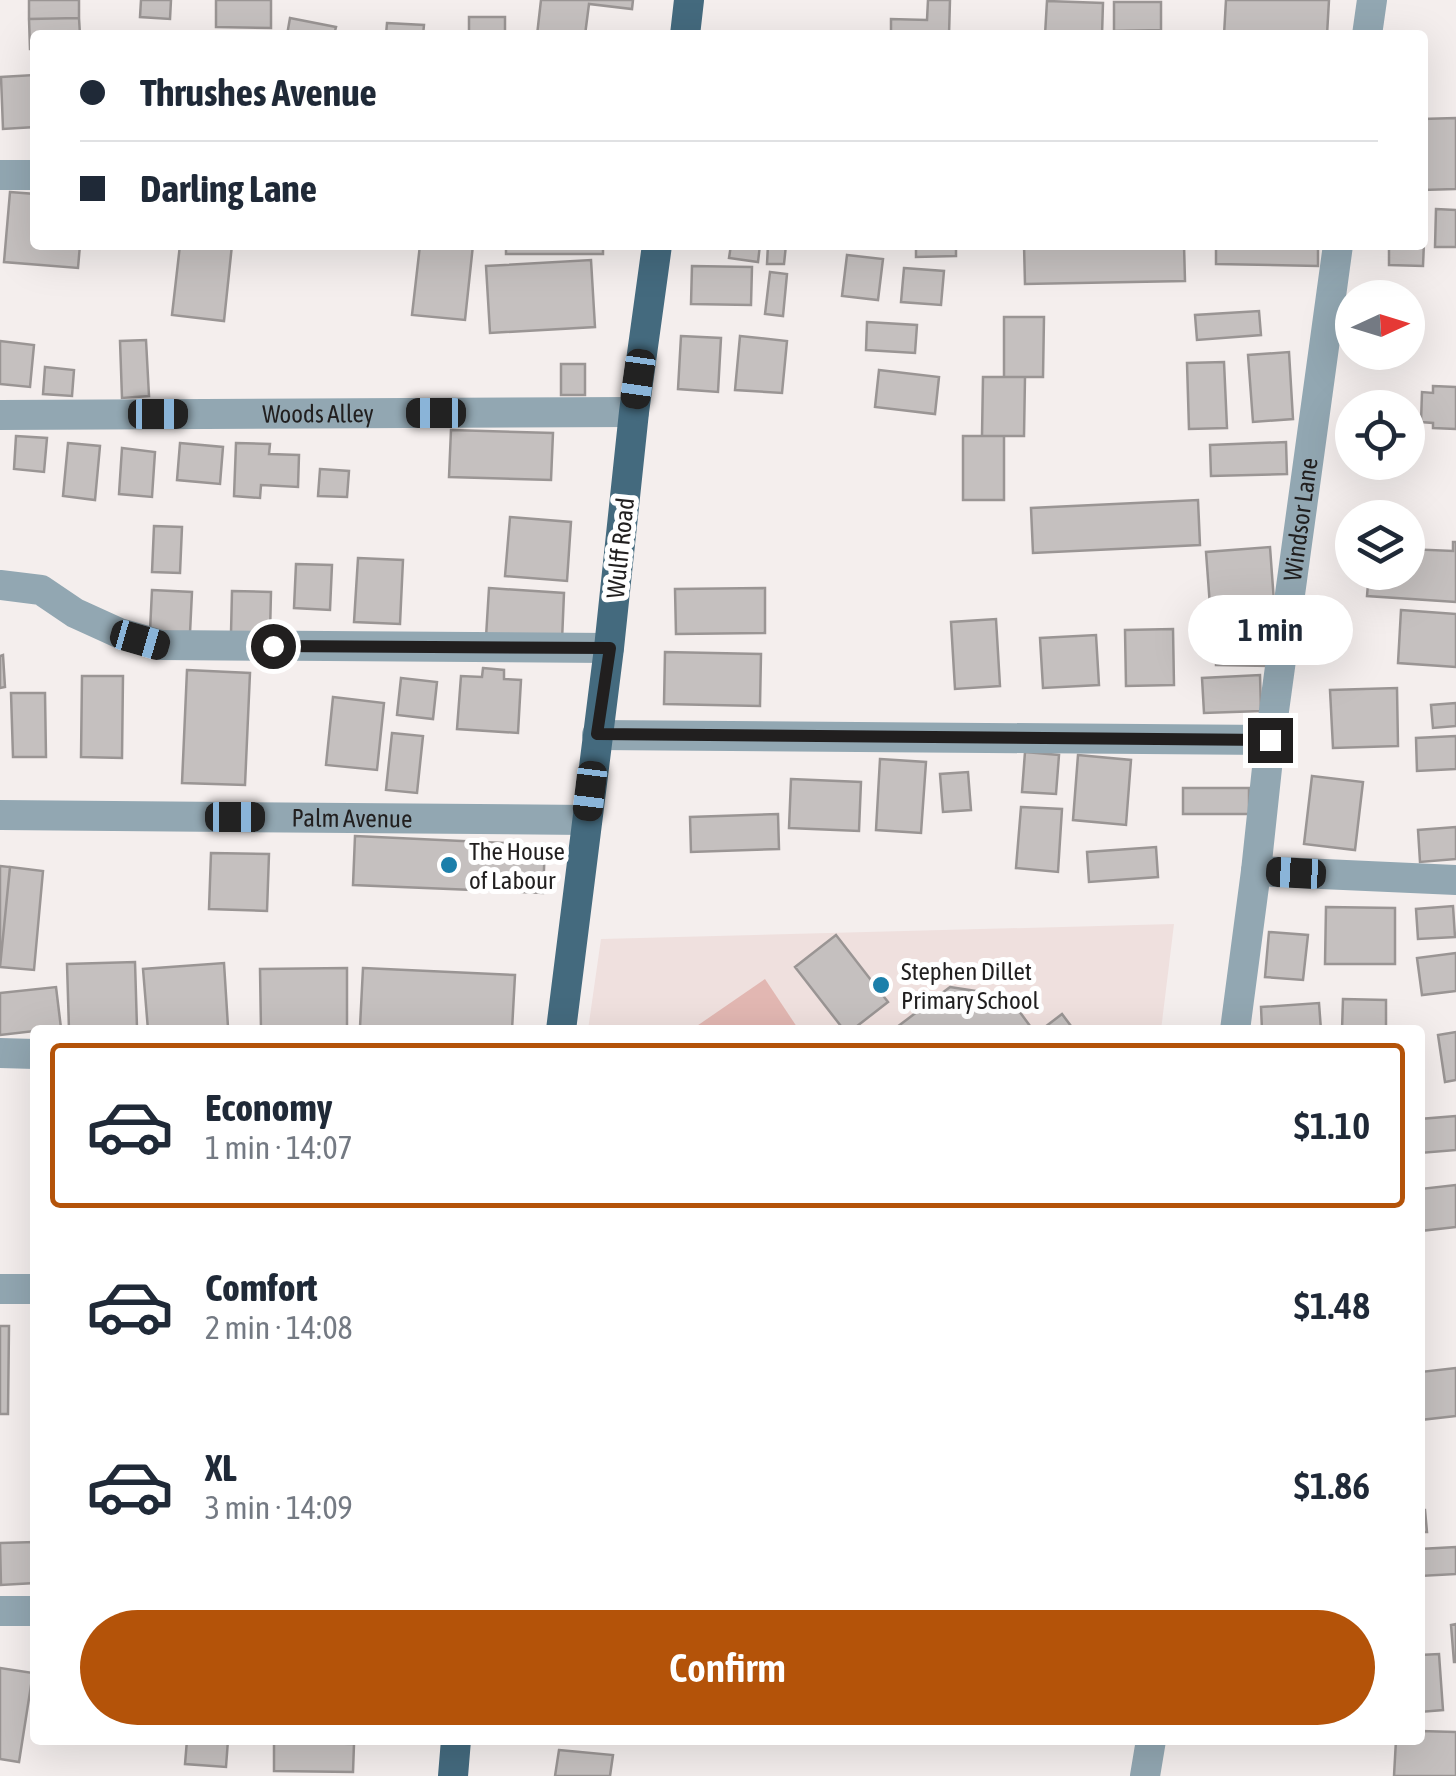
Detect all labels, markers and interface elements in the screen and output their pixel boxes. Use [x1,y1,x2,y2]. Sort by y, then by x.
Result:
text: Thrushes Avenue [140,71,377,114]
text: Darling Lane [140,167,317,210]
north arrow [1335,280,1425,370]
map controls [1335,280,1425,590]
car [619,347,657,411]
button: locate [1335,390,1425,480]
car [406,398,466,428]
car [128,399,188,429]
street label: Woods Alley [262,399,374,428]
street label: Windsor Lane [1278,456,1323,583]
street label: Wulff Road [601,496,639,600]
button: layers [1335,500,1425,590]
callout: 1 min [1188,595,1352,665]
text: 1 min [1238,611,1303,648]
car [107,617,173,663]
route start [251,624,296,669]
route end [1248,718,1293,763]
car [571,759,609,823]
car [205,802,265,832]
street label: Palm Avenue [291,803,412,833]
place label: The House of Labour [469,837,565,894]
marker: The House of Labour [438,854,460,876]
car [1265,856,1327,890]
place label: Stephen Dillet Primary School [901,957,1039,1014]
marker: Stephen Dillet Primary School [870,974,892,996]
icon: car [85,1081,175,1171]
text: Economy [205,1086,332,1129]
text: $1.10 [1294,1104,1370,1147]
text: 1 min · 14:07 [205,1129,352,1166]
icon: car [85,1261,175,1351]
text: Comfort [205,1266,317,1309]
text: $1.48 [1294,1284,1370,1327]
text: 2 min · 14:08 [205,1309,352,1346]
icon: car [85,1441,175,1531]
text: XL [205,1446,237,1489]
text: $1.86 [1294,1464,1370,1507]
text: 3 min · 14:09 [205,1489,352,1526]
button: Confirm [80,1610,1375,1725]

